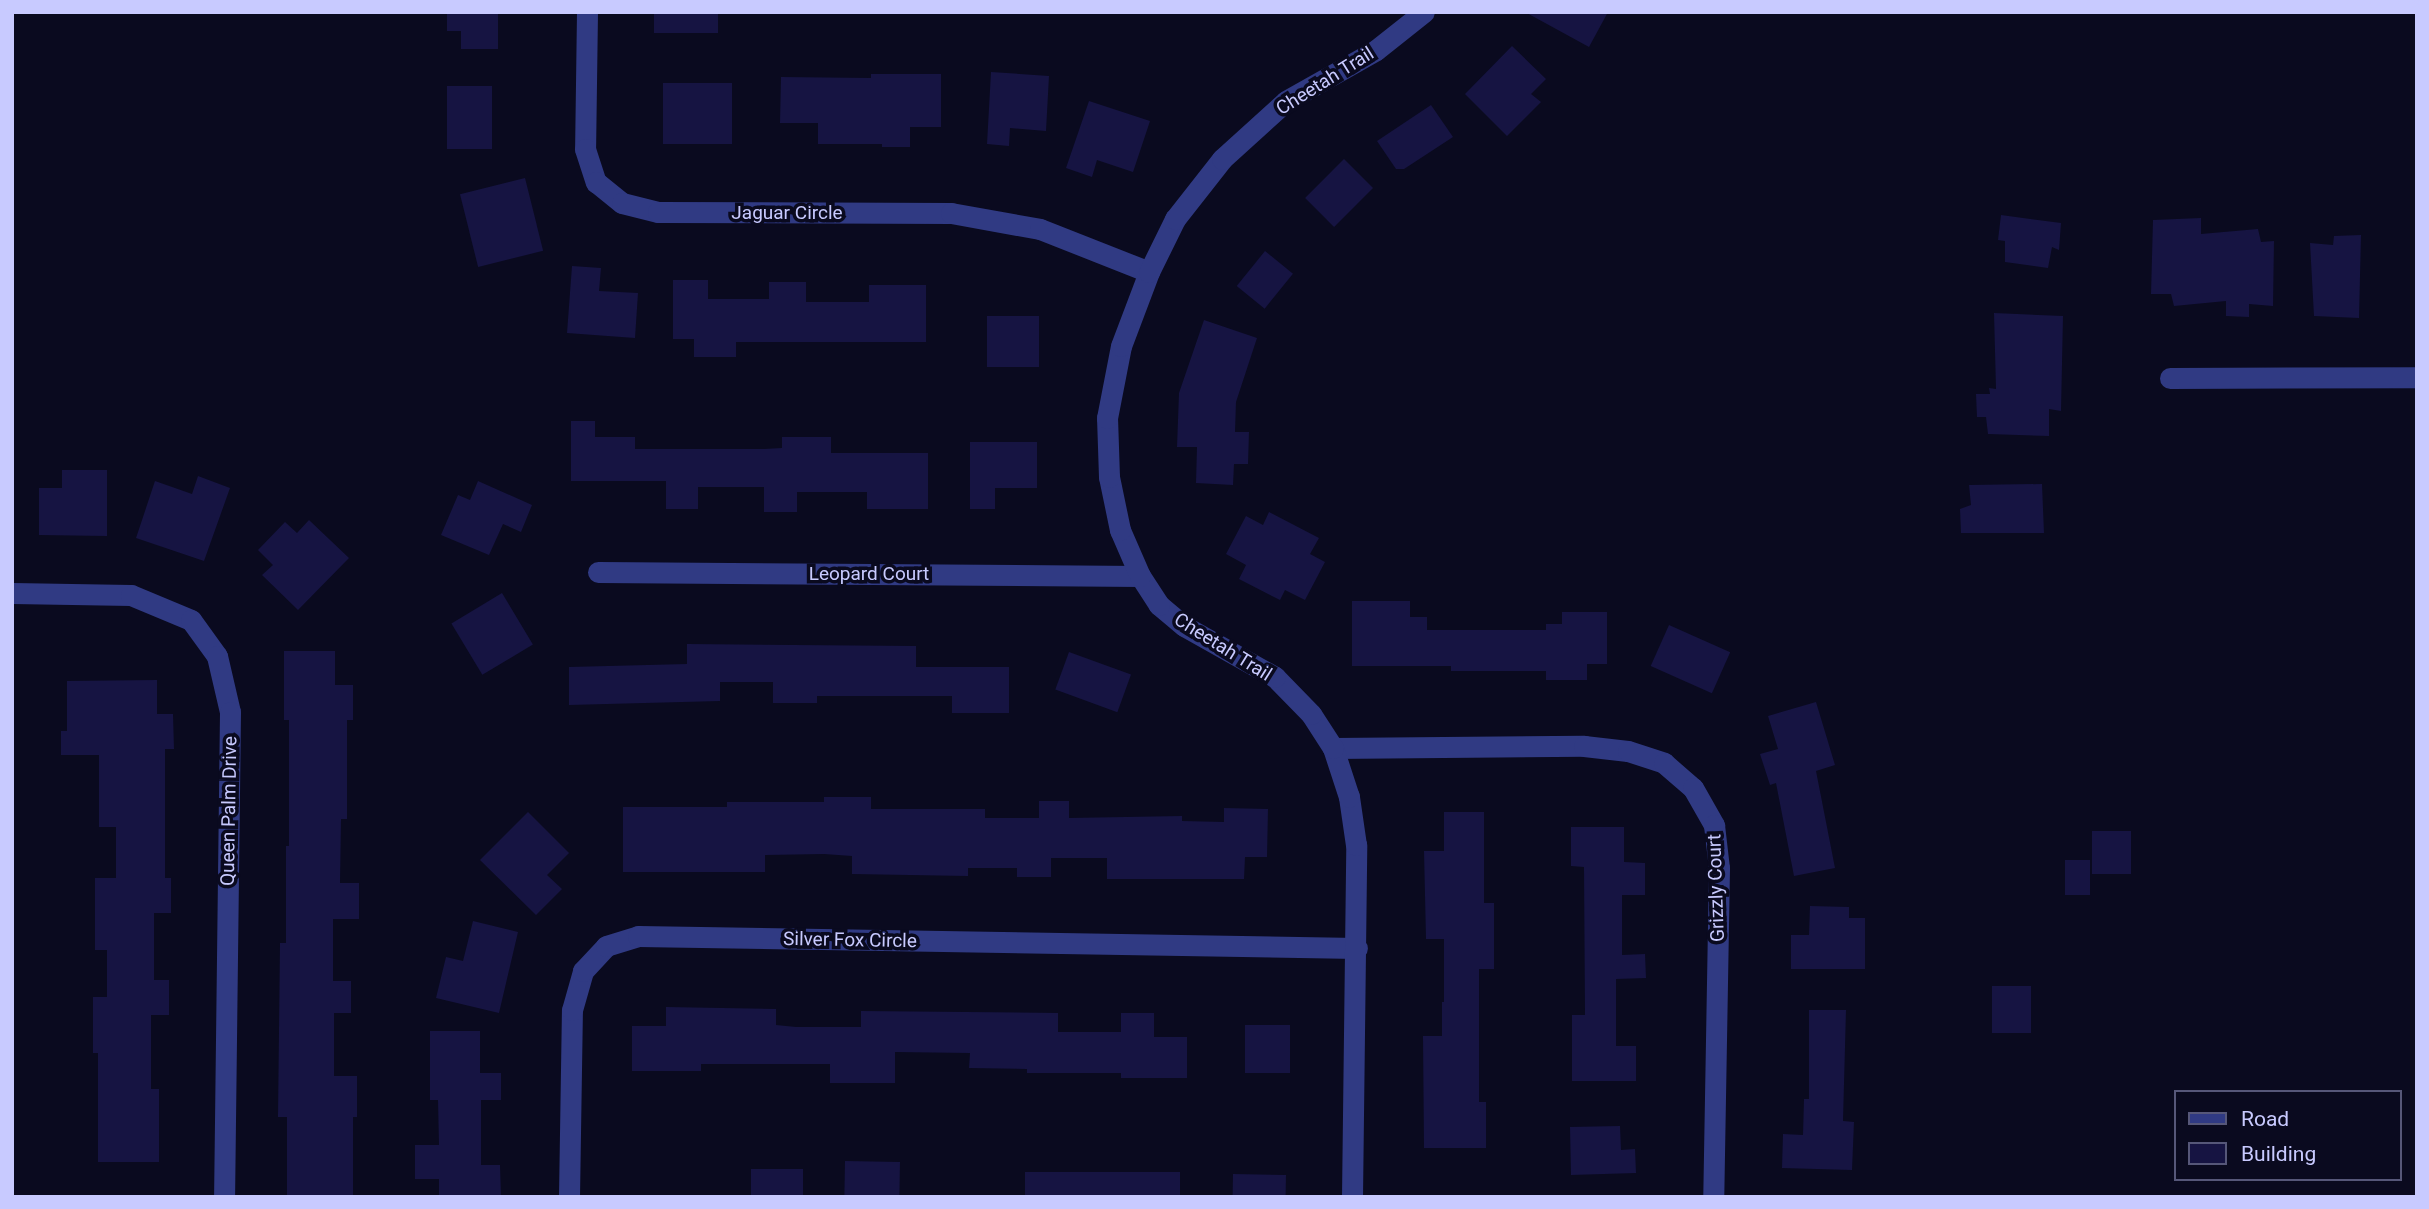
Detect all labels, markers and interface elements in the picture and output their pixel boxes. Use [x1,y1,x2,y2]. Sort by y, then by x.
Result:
street label: Cheetah Trail [1272,42,1378,120]
street label: Jaguar Circle [731,202,843,224]
street label: Leopard Court [809,563,929,585]
street label: Cheetah Trail [1170,608,1276,686]
street label: Queen Palm Drive [216,736,242,886]
street label: Grizzly Court [1703,834,1729,942]
street label: Silver Fox Circle [783,927,917,953]
legend [2174,1090,2401,1181]
text: Road [2241,1107,2289,1131]
text: Building [2241,1142,2316,1166]

